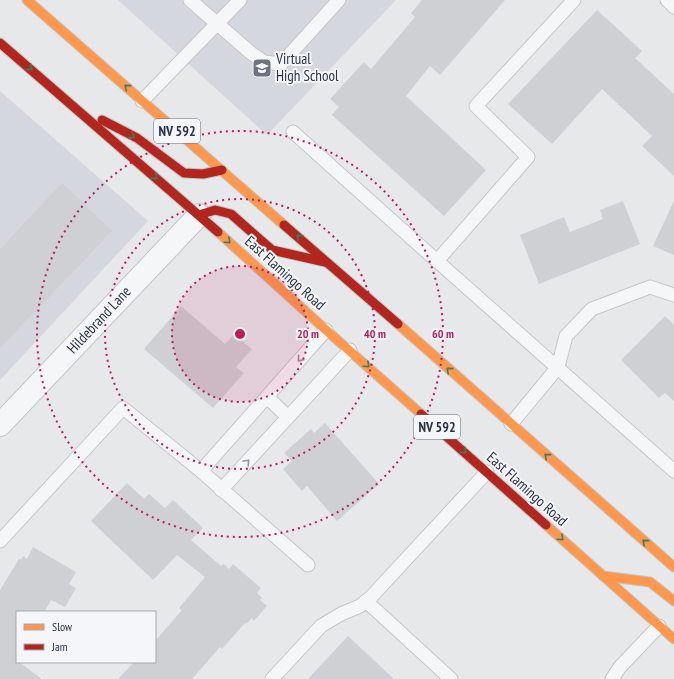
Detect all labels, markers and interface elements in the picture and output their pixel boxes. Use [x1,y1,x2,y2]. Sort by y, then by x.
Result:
place label: Virtual High School [275,49,339,85]
school or university icon: Virtual High School [251,57,273,79]
one-way arrow [25,63,32,70]
one-way arrow [124,85,131,92]
road number: NV 592 [154,119,200,143]
one-way arrow [128,131,136,138]
one-way arrow [150,172,158,180]
street label: East Flamingo Road [241,231,330,314]
one-way arrow [296,235,303,242]
one-way arrow [223,237,231,244]
street label: Hildebrand Lane [63,282,135,357]
text: 20 m [297,326,319,341]
text: 40 m [364,326,386,341]
text: 60 m [432,326,454,341]
centre of rings [233,327,247,341]
one-way arrow [298,354,305,362]
one-way arrow [362,360,370,367]
one-way arrow [447,368,454,375]
road number: NV 592 [414,415,460,439]
one-way arrow [459,447,467,454]
street label: East Flamingo Road [483,447,572,530]
one-way arrow [544,453,552,461]
one-way arrow [242,459,250,467]
one-way arrow [556,533,564,541]
one-way arrow [642,539,649,546]
legend [16,611,156,663]
text: Slow [52,619,73,634]
text: Jam [51,639,68,654]

